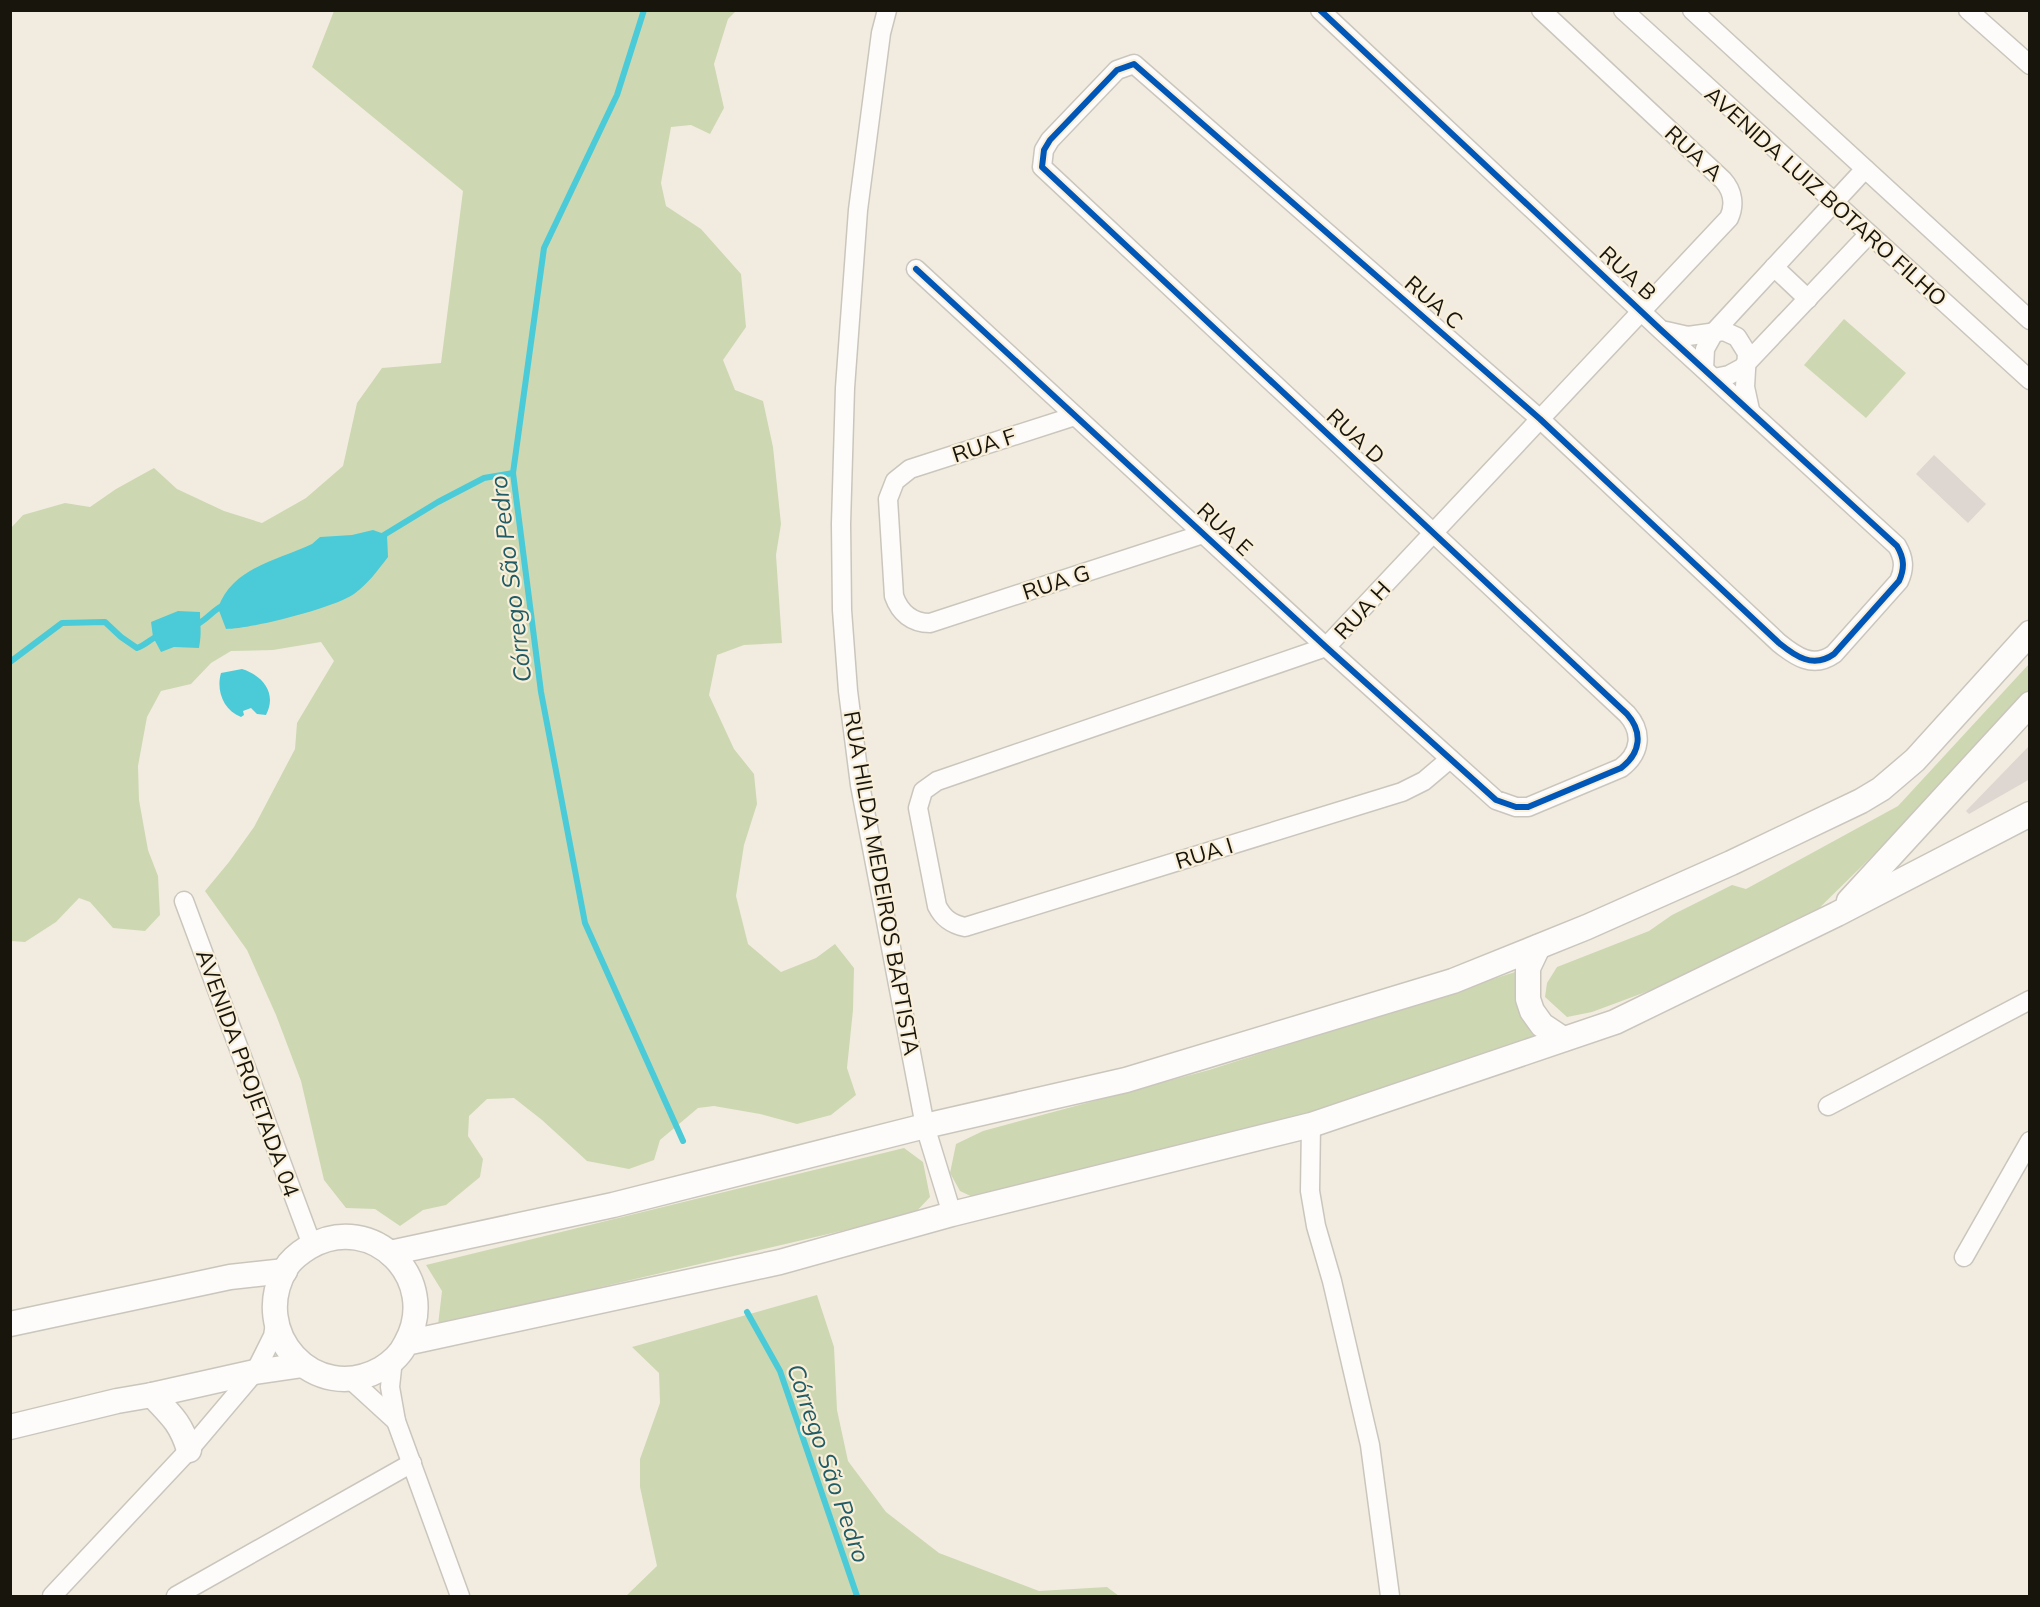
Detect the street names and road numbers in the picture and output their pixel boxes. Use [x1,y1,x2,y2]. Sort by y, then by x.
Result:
street label: AVENIDA LUIZ BOTARO FILHO [1699,80,1953,312]
street label: RUA A [1659,119,1729,187]
street label: RUA B [1594,240,1662,306]
street label: RUA C [1399,269,1469,335]
street label: RUA D [1321,402,1391,470]
street label: RUA F [949,422,1019,468]
street label: RUA E [1191,496,1259,562]
street label: RUA G [1019,558,1093,606]
street label: RUA H [1328,575,1396,645]
street label: RUA HILDA MEDEIROS BAPTISTA [838,709,926,1057]
street label: RUA I [1172,831,1236,875]
street label: AVENIDA PROJETADA 04 [190,945,306,1201]

